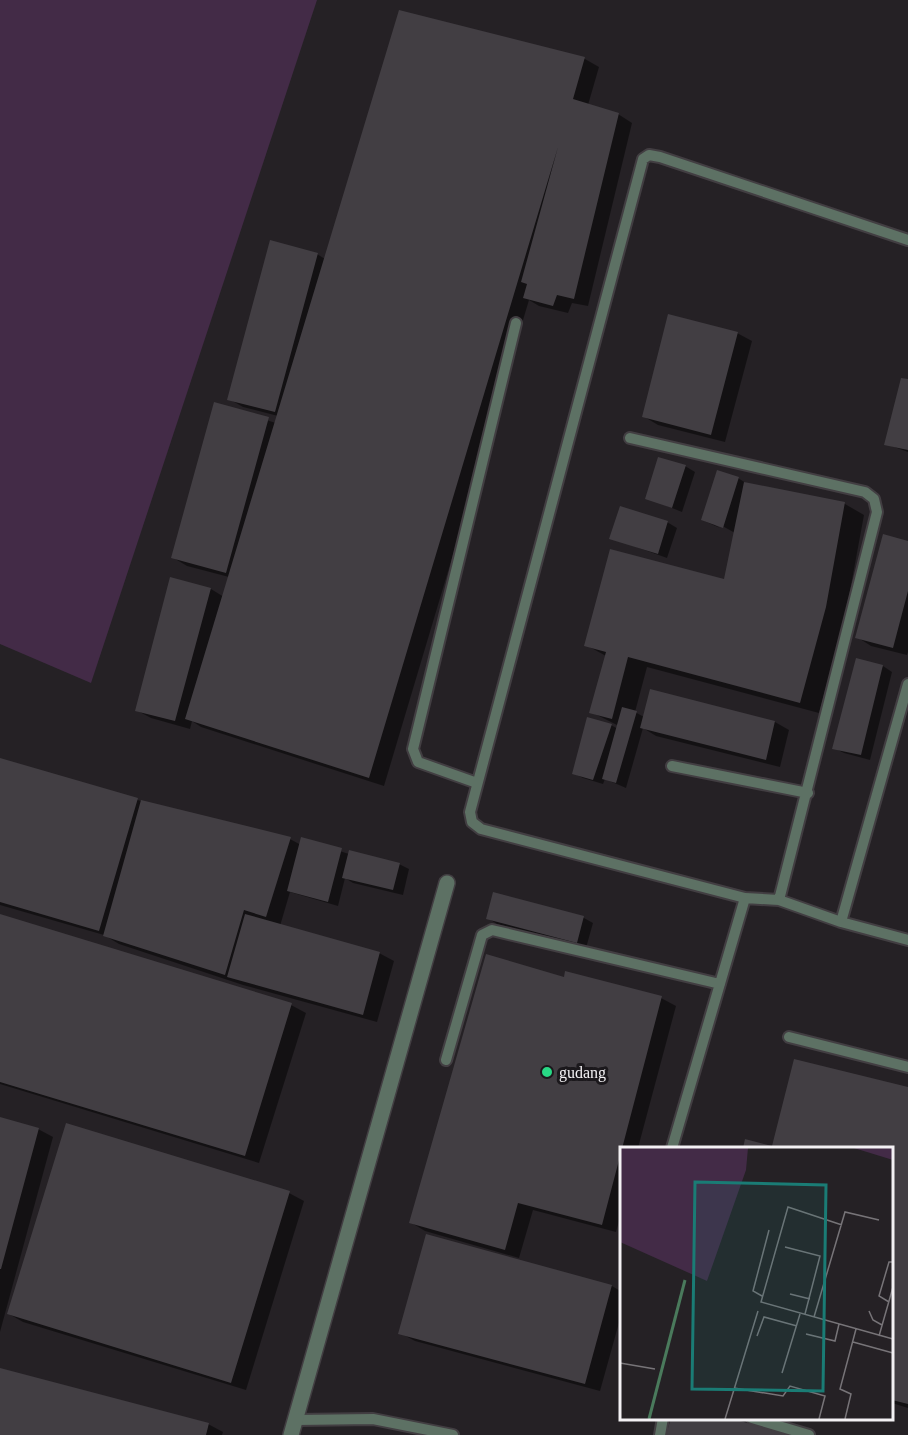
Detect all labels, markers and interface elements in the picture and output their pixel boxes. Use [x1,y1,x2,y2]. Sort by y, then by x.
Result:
place label: gudang [559,1064,606,1082]
marker: gudang [540,1065,554,1079]
inset map [620,1147,893,1420]

